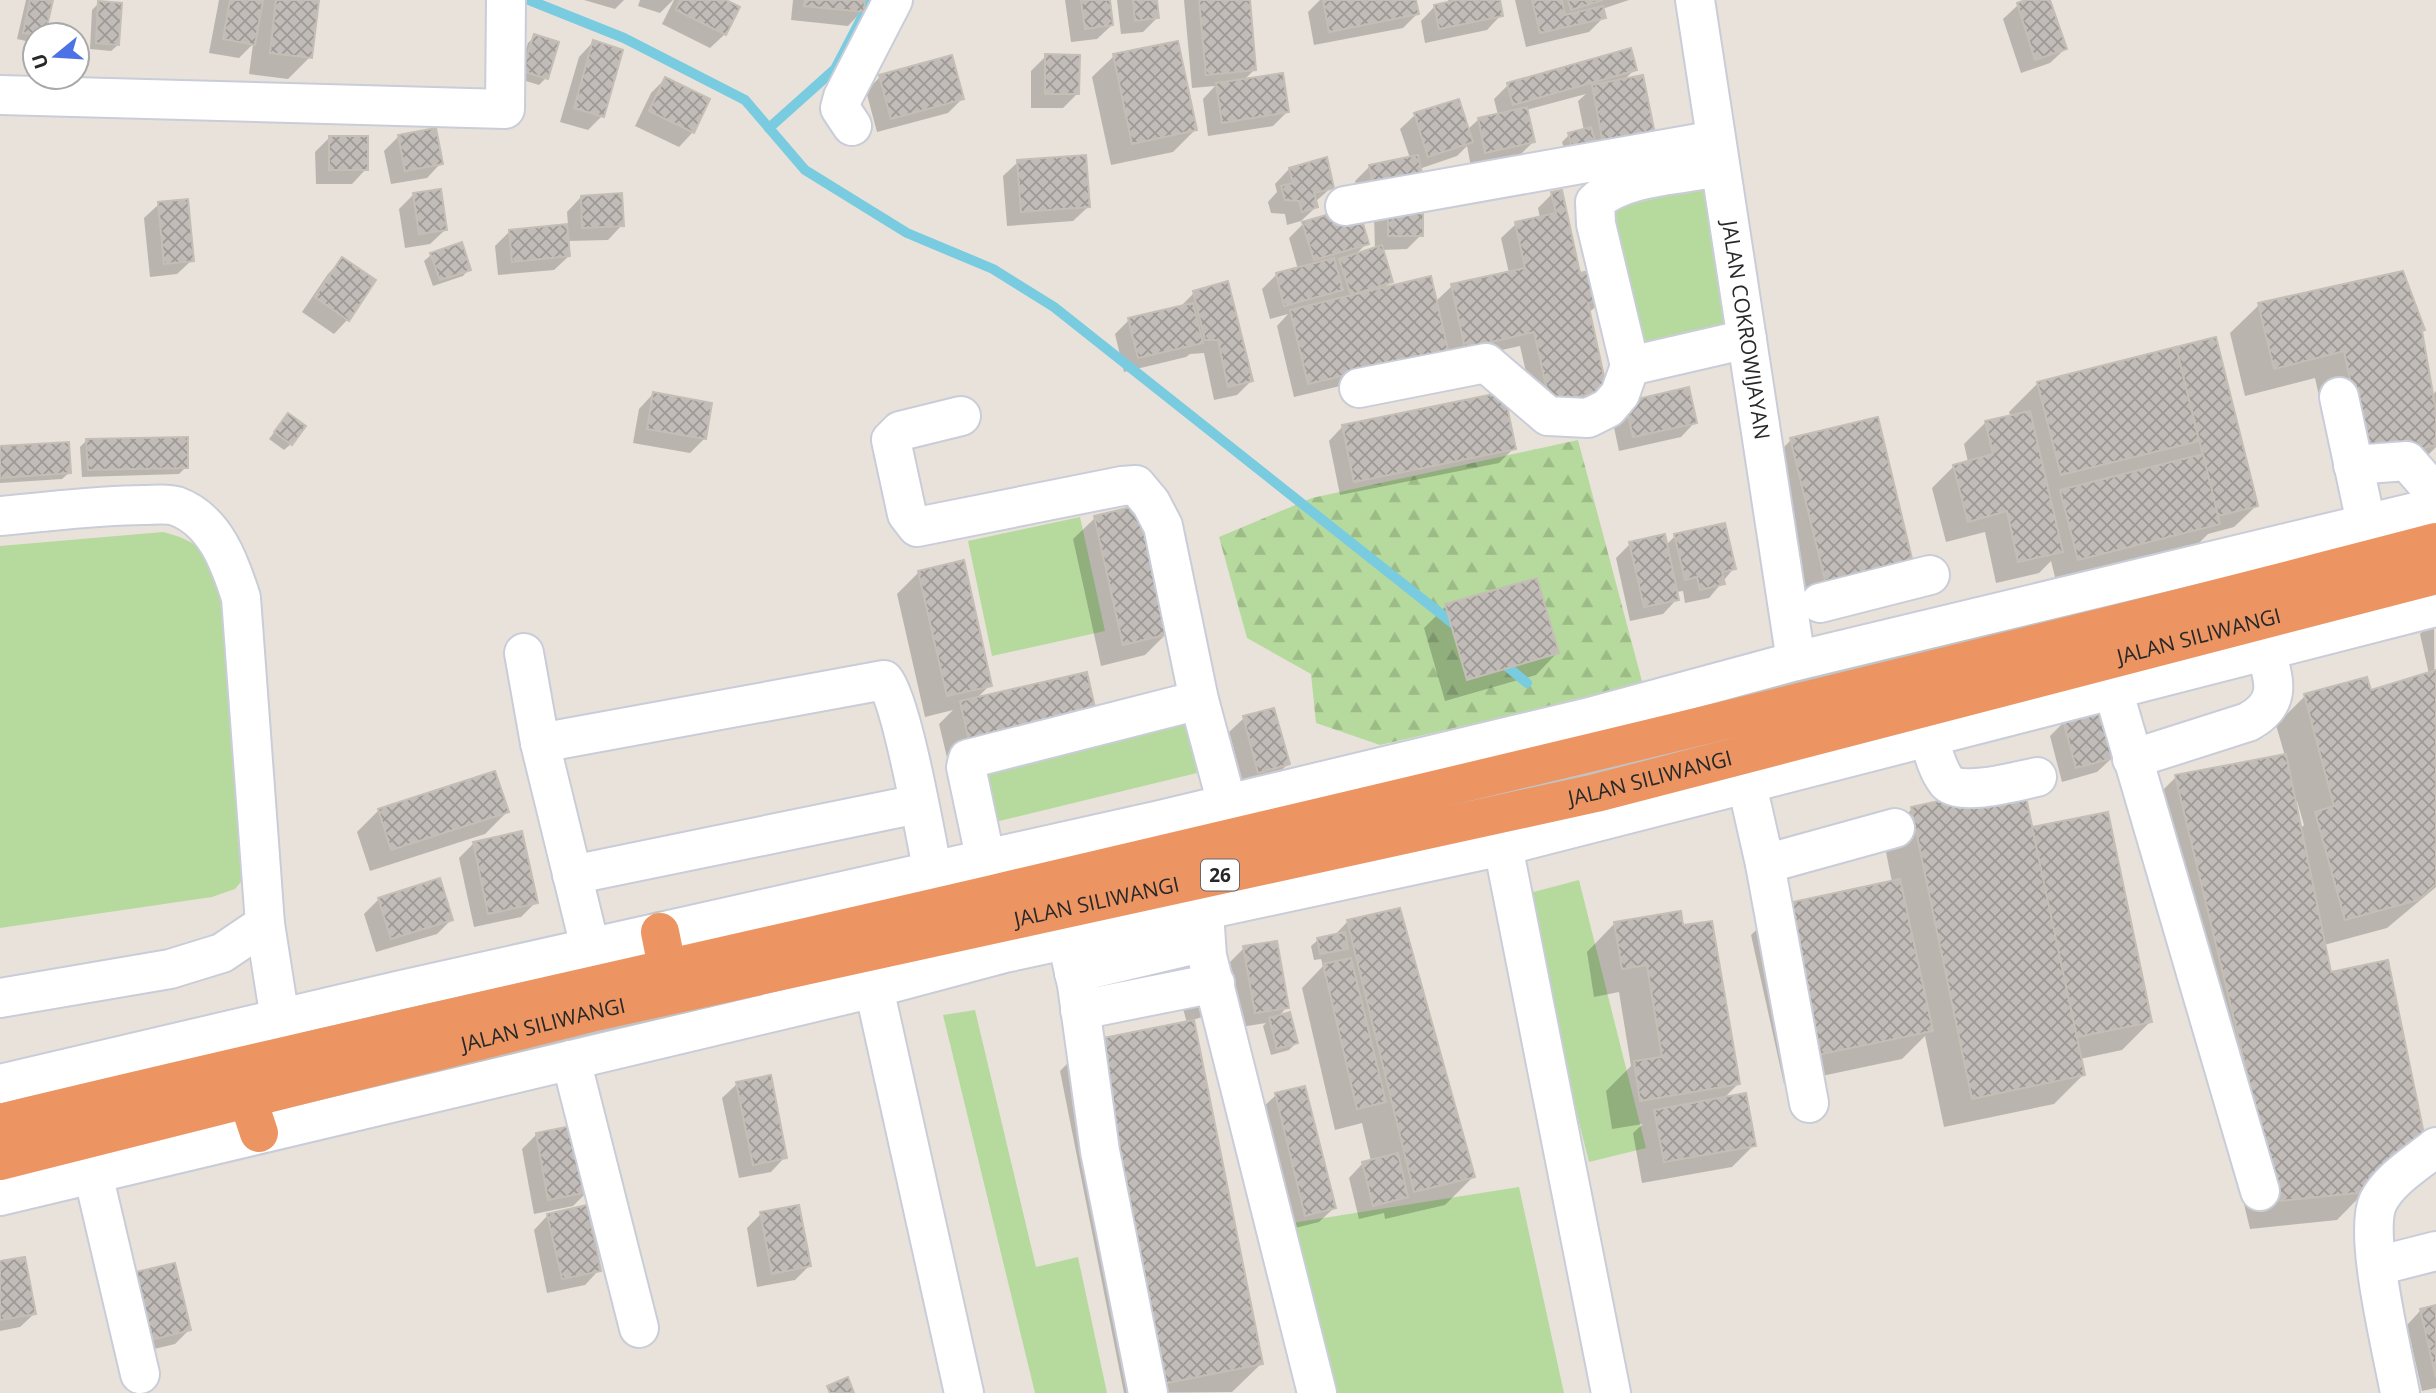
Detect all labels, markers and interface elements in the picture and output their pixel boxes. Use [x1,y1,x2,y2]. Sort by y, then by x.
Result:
north arrow [21,21,91,91]
text: U [25,50,54,72]
street label: JALAN COKROWIJAYAN [1716,217,1777,441]
street label: JALAN SILIWANGI [2112,601,2284,671]
street label: JALAN SILIWANGI [1563,743,1735,812]
road number: 26 [1201,860,1239,890]
street label: JALAN SILIWANGI [1009,870,1182,933]
street label: JALAN SILIWANGI [456,991,628,1058]

